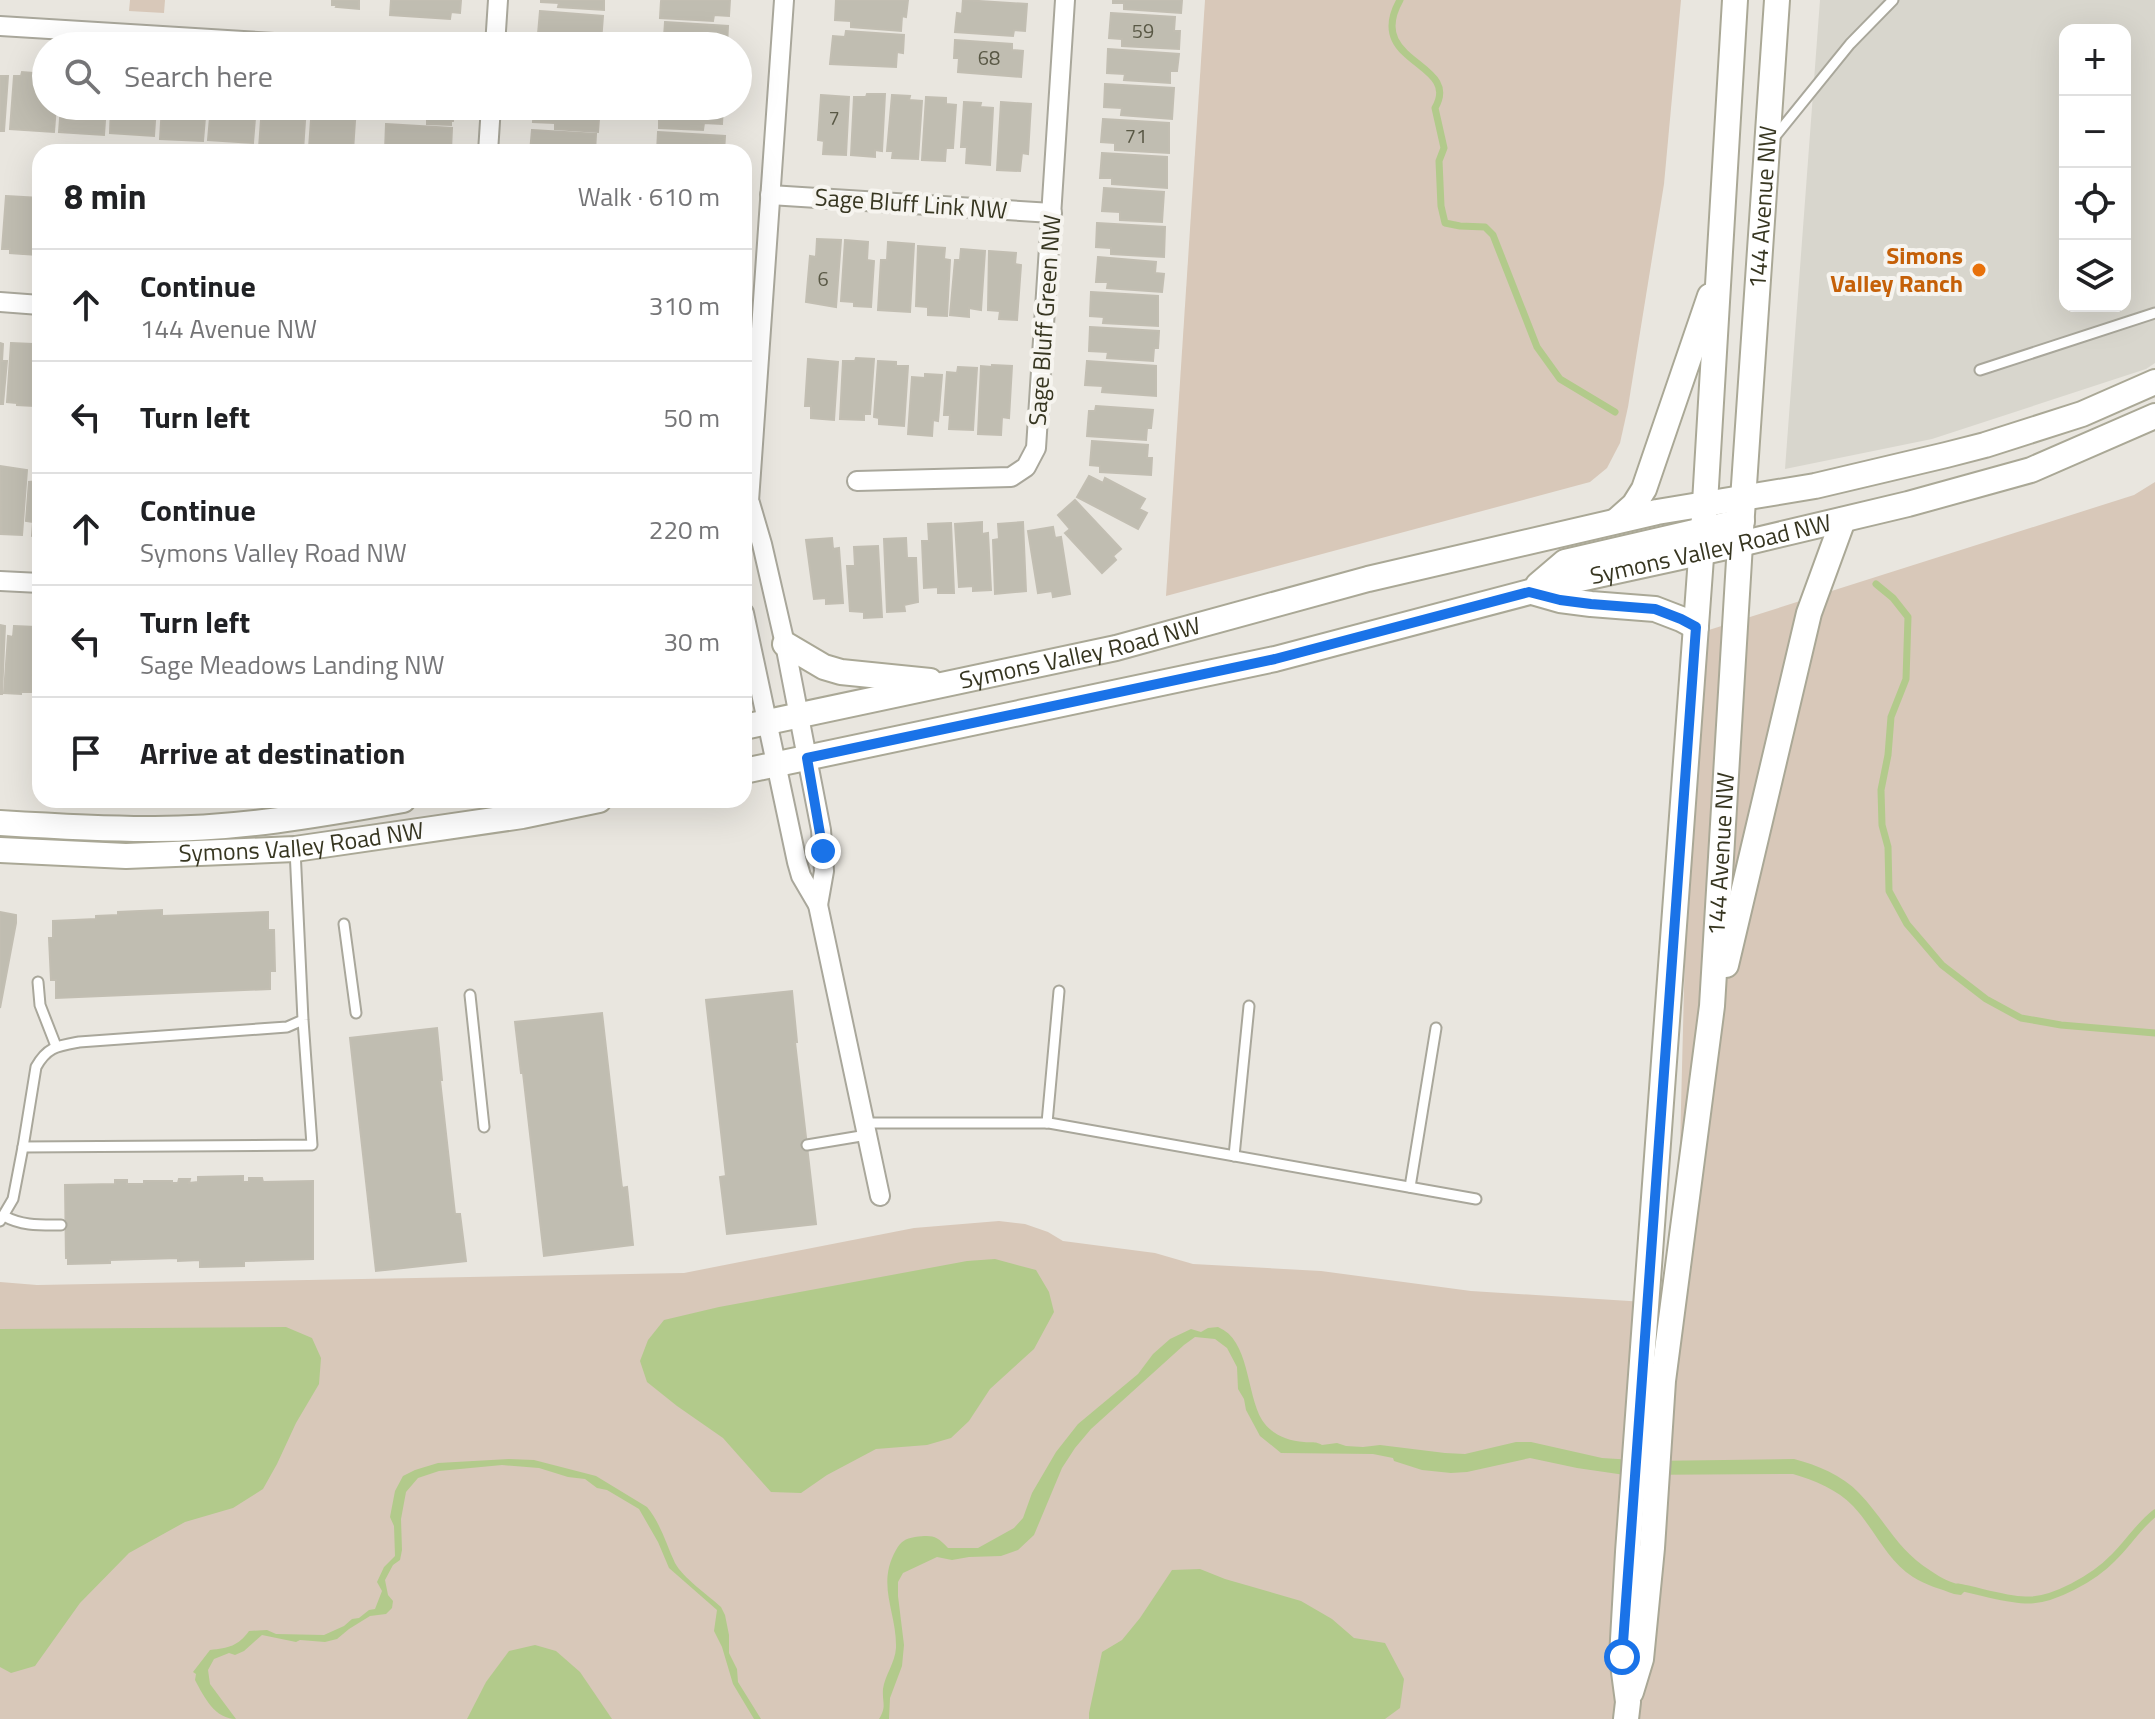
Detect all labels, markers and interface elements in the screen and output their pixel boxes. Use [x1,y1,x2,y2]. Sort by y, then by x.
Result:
house number: 59 [1132,15,1154,46]
map controls [2059,24,2131,312]
button: + [2059,24,2131,96]
search box [32,32,752,120]
house number: 68 [978,42,1000,73]
text: Search here [124,53,273,99]
icon: search [60,54,104,98]
button: − [2059,96,2131,168]
house number: 7 [828,102,840,133]
house number: 71 [1125,120,1147,151]
street label: 144 Avenue NW [1738,124,1785,290]
button: locate [2059,168,2131,240]
text: 8 min [64,170,147,222]
text: Walk · 610 m [578,177,720,216]
street label: Sage Bluff Link NW [814,178,1009,228]
street label: Sage Bluff Green NW [1019,213,1069,427]
place label: Simons Valley Ranch [1830,237,1963,301]
button: layers [2059,240,2131,312]
marker: Simons Valley Ranch [1970,261,1988,279]
text: Continue [140,263,256,309]
house number: 6 [817,263,829,294]
icon: ahead [64,283,108,327]
text: 310 m [649,286,720,325]
text: 144 Avenue NW [140,309,317,348]
text: Turn left [140,394,250,440]
icon: left [64,395,108,439]
text: 50 m [663,398,720,437]
text: Continue [140,487,256,533]
street label: Symons Valley Road NW [1586,504,1835,593]
icon: ahead [64,507,108,551]
text: 220 m [649,510,720,549]
text: Symons Valley Road NW [140,533,407,572]
text: Turn left [140,599,250,645]
street label: Symons Valley Road NW [956,607,1204,698]
icon: left [64,619,108,663]
text: 30 m [663,622,720,661]
text: Sage Meadows Landing NW [140,645,445,684]
text: Arrive at destination [140,730,405,776]
icon: arrive [64,731,108,775]
street label: 144 Avenue NW [1697,771,1743,936]
street label: Symons Valley Road NW [178,812,426,871]
route end [805,833,841,869]
route start [1604,1639,1640,1675]

